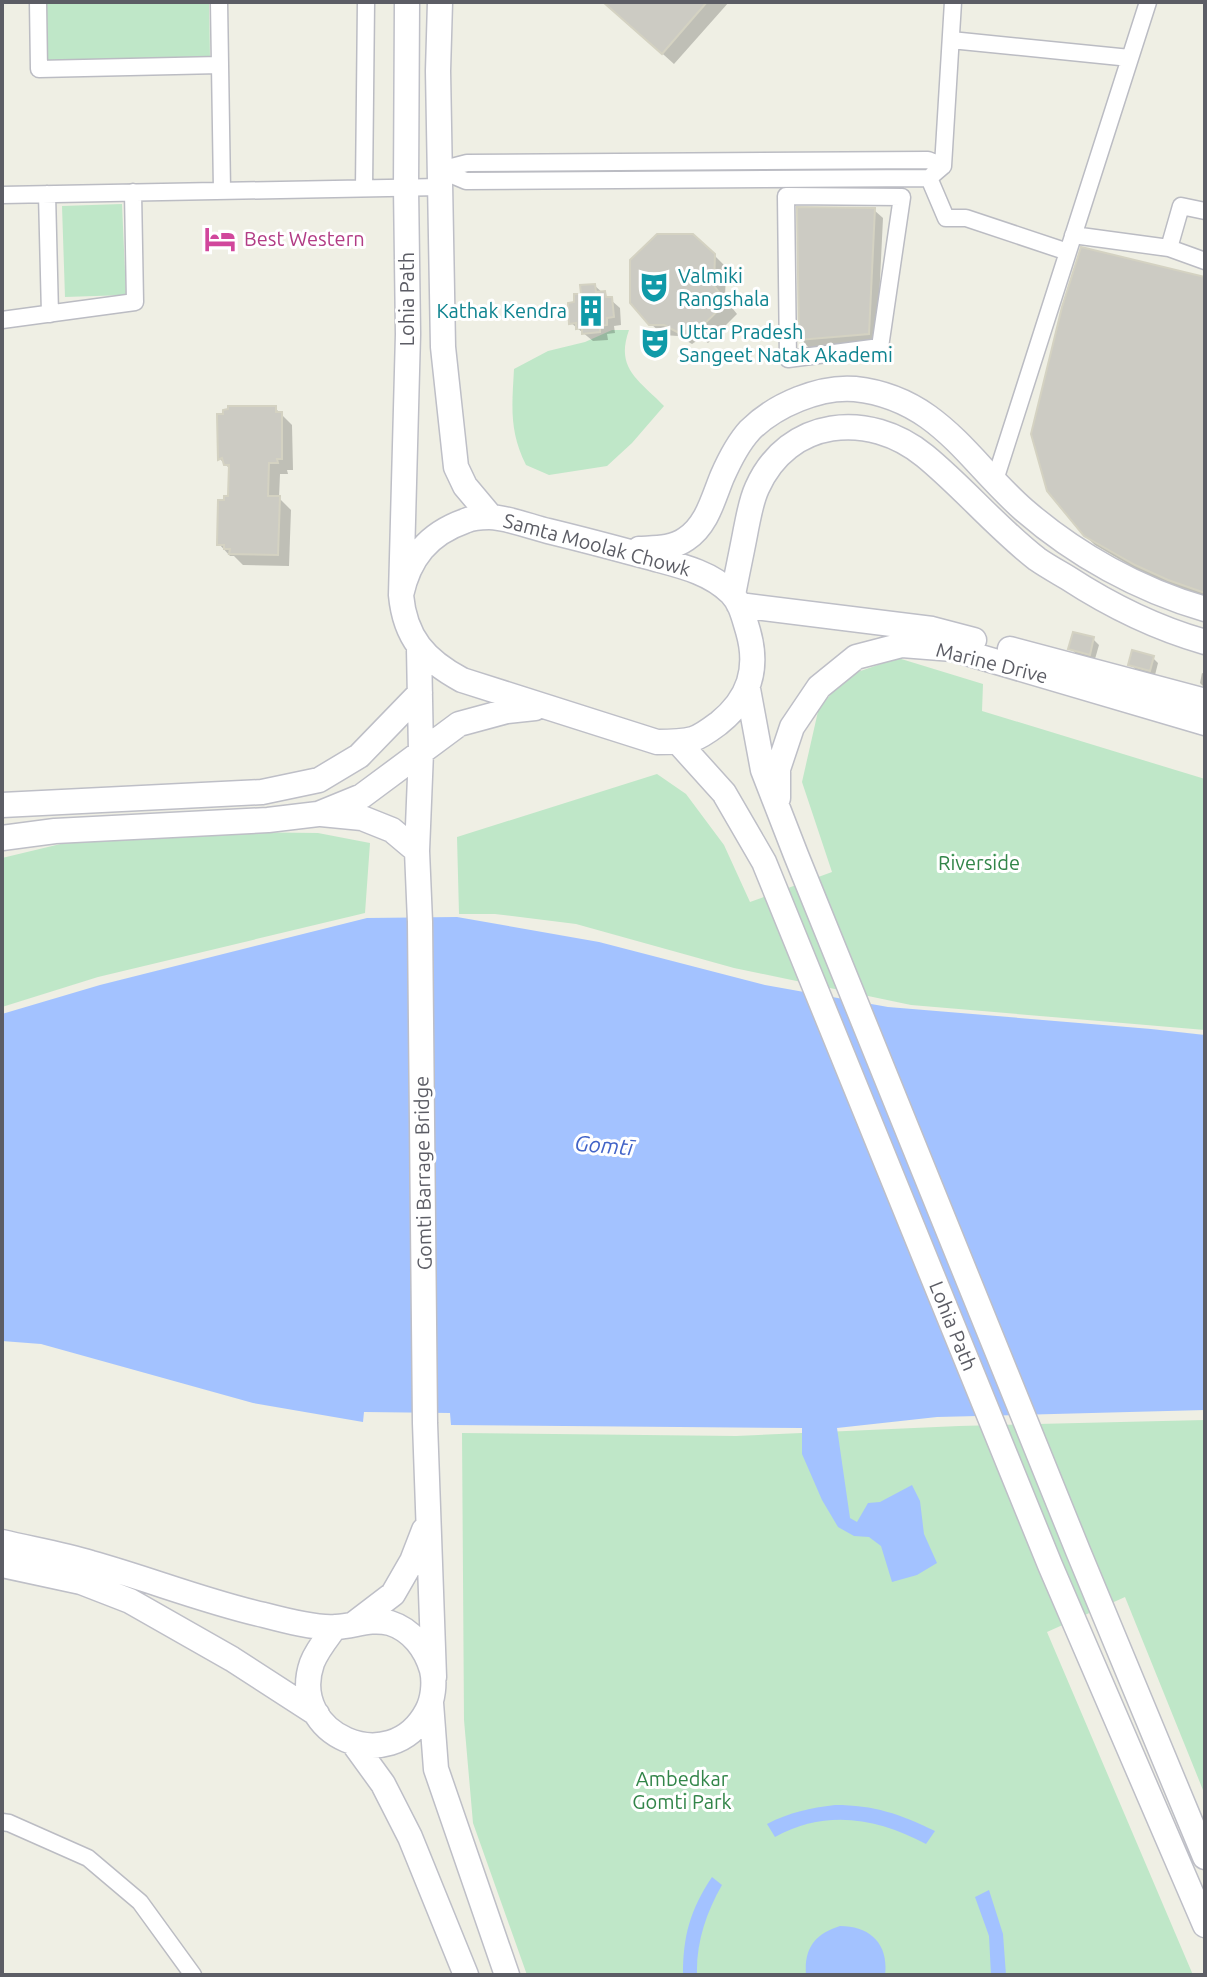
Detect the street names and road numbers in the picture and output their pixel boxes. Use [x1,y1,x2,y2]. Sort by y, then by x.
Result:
street label: Lohia Path [395,252,418,346]
street label: Samta Moolak Chowk [501,508,693,581]
street label: Marine Drive [934,638,1050,688]
street label: Gomti Barrage Bridge [409,1076,436,1270]
street label: Lohia Path [925,1278,982,1374]

